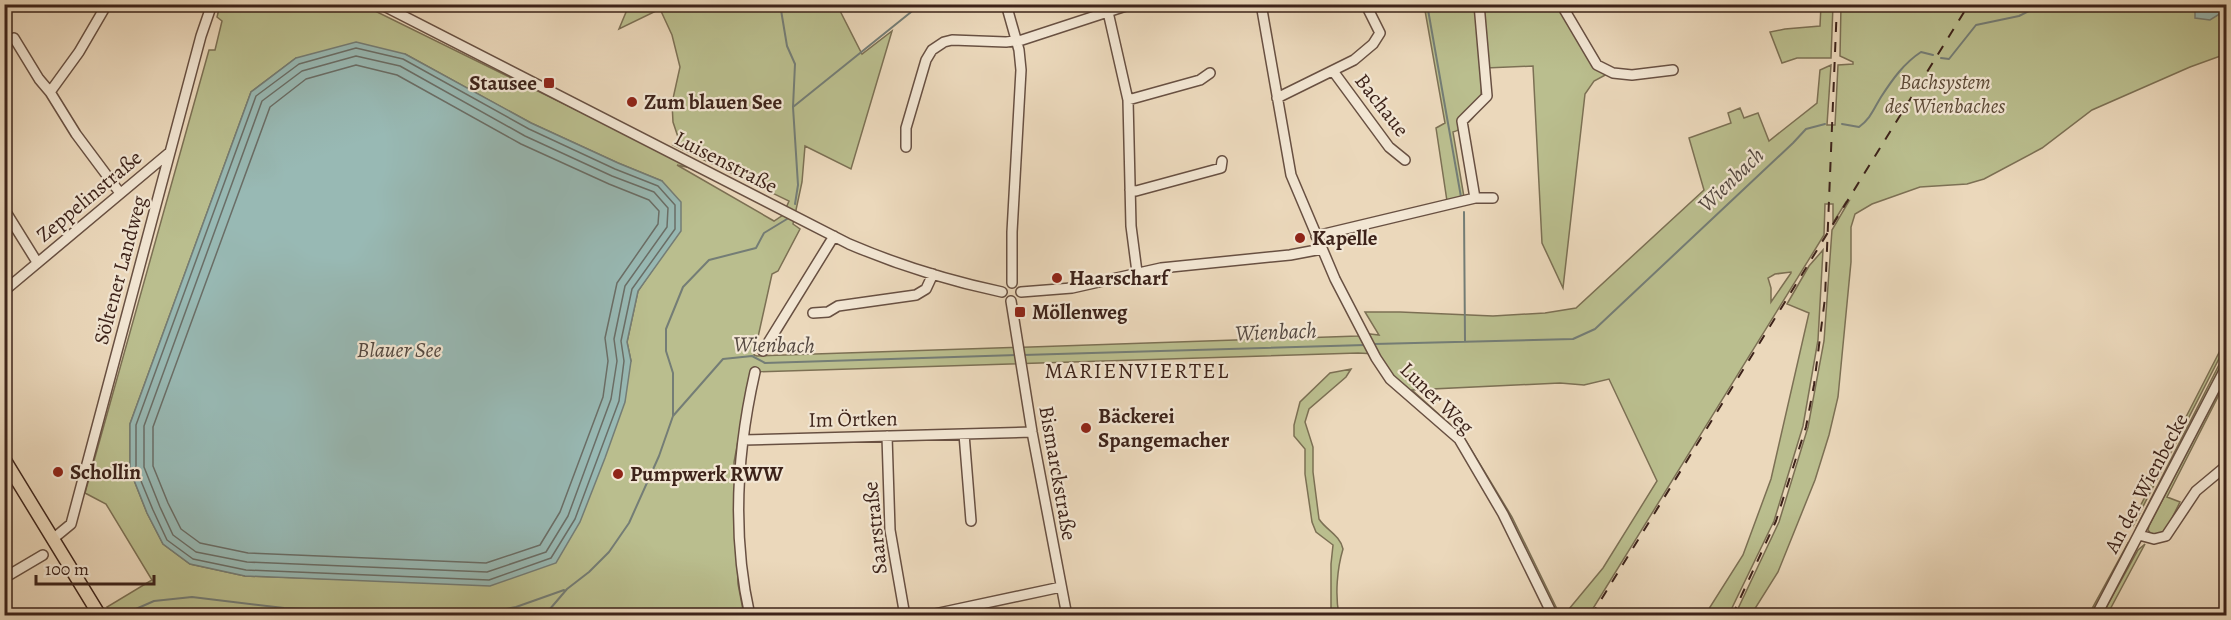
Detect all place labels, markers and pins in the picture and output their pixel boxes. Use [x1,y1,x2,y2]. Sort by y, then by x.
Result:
place label: Stausee [469,69,537,97]
marker: Stausee [542,76,556,90]
place label: Zum blauen See [644,88,782,116]
marker: Zum blauen See [625,95,639,109]
place label: Kapelle [1312,224,1378,252]
marker: Kapelle [1293,231,1307,245]
place label: Haarscharf [1069,264,1171,292]
marker: Haarscharf [1050,271,1064,285]
place label: Möllenweg [1032,298,1128,326]
marker: Möllenweg [1013,305,1027,319]
place label: Bäckerei Spangemacher [1098,402,1230,454]
marker: Bäckerei Spangemacher [1079,421,1093,435]
place label: Schollin [70,458,141,486]
place label: Pumpwerk RWW [630,460,784,488]
marker: Schollin [51,465,65,479]
marker: Pumpwerk RWW [611,467,625,481]

